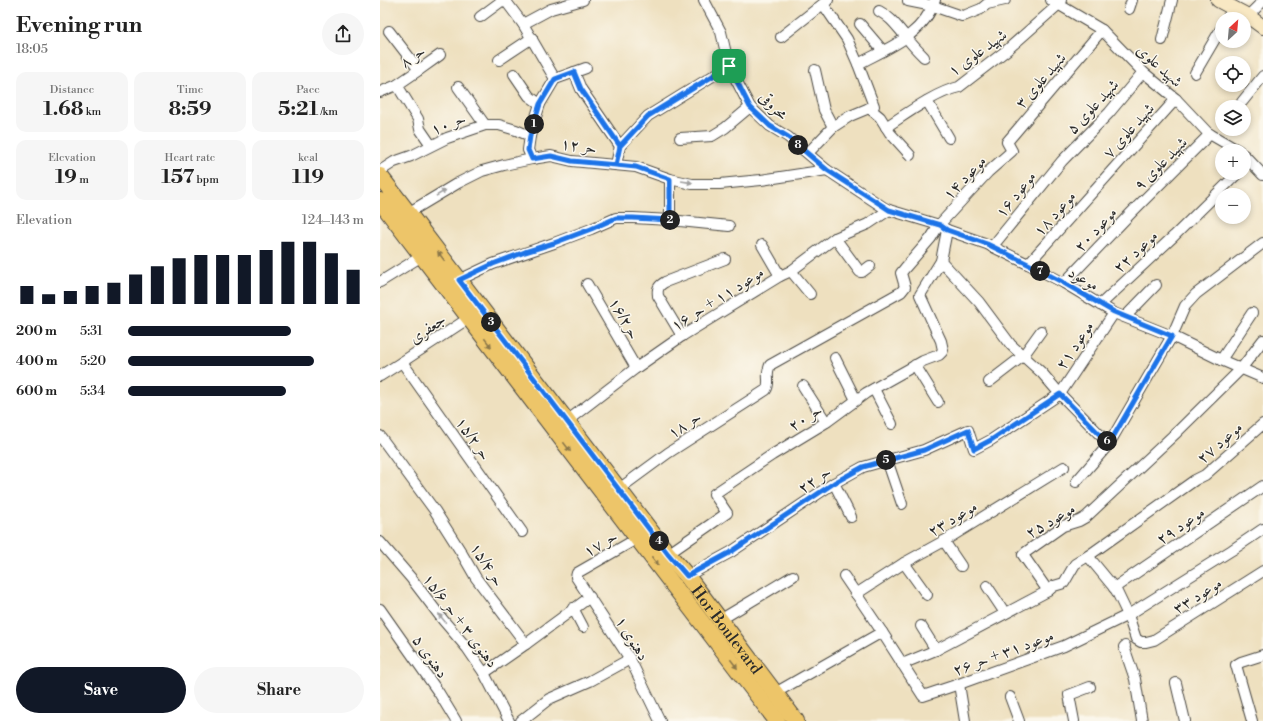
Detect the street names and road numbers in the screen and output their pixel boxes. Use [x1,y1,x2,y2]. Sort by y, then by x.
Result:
street label: شهید علوی ۱ [944,25,1011,81]
street label: شهید علوی [1132,40,1187,92]
street label: حر ۸ [396,41,429,73]
street label: شهید علوی ۳ [1011,48,1071,113]
street label: شهید علوی ۵ [1062,75,1123,138]
street label: محروقی [754,87,792,125]
street label: شهید علوی ۷ [1099,99,1159,163]
street label: حر ۱۰ [428,108,469,140]
street label: شهید علوی ۹ [1130,133,1192,195]
street label: حر ۱۲ [560,134,598,158]
street label: موعود ۱۴ [939,151,991,204]
street label: موعود ۱۶ [991,167,1041,222]
street label: موعود ۱۸ [1029,187,1080,240]
street label: موعود ۲۰ [1070,203,1122,256]
street label: موعود ۲۲ [1109,226,1162,278]
street label: موعود ۱۱ + حر ۱۶ [667,262,768,335]
street label: موعود [1065,262,1102,296]
street label: حر۱۶/۲ [604,294,644,343]
street label: جعفری [405,309,450,348]
street label: موعود ۲۱ [1051,318,1098,374]
street label: حر ۲۰ [785,400,826,436]
street label: حر ۱۸ [664,407,705,443]
street label: حر ۱۵/۲ [451,413,495,464]
street label: موعود ۲۷ [1193,417,1247,468]
street label: حر ۲۲ [794,461,835,498]
street label: موعود ۲۳ [924,496,981,541]
street label: موعود ۲۵ [1022,499,1079,543]
street label: موعود ۲۹ [1153,502,1209,549]
street label: حر ۱۷ [580,526,621,562]
street label: حر ۱۵/۴ [466,539,509,590]
street label: دهنوی ۳ + حر ۱۵/۶ [418,569,502,672]
street label: موعود ۳۳ [1169,573,1226,619]
street label: Hor Boulevard [686,582,766,678]
street label: دهنوی ۱ [611,612,653,665]
street label: موعود ۳۱ + حر ۲۶ [950,625,1057,680]
street label: دهنوی ۵ [408,631,452,682]

